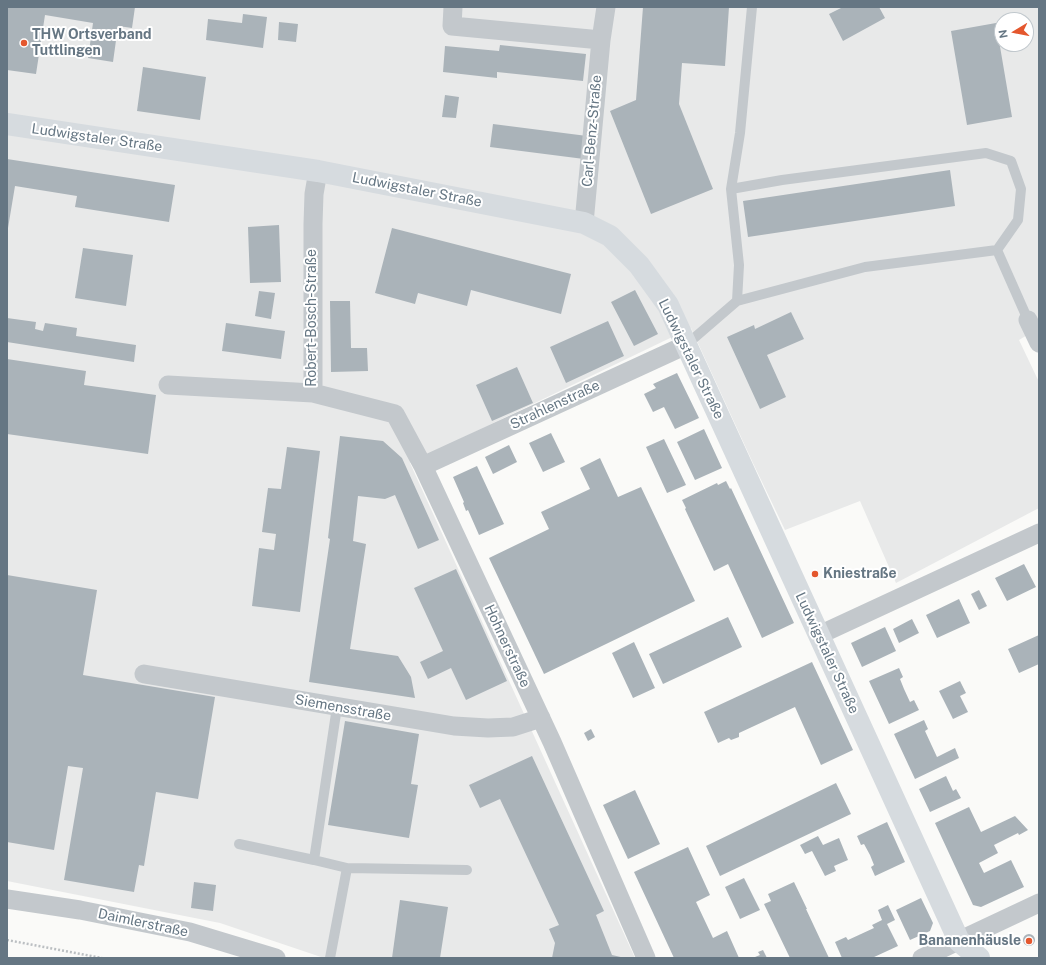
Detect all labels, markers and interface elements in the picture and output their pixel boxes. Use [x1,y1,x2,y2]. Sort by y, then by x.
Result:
north arrow [994,12,1034,52]
place label: THW Ortsverband Tuttlingen [32,27,152,60]
text: N [997,29,1010,39]
marker: THW Ortsverband Tuttlingen [19,38,29,48]
street label: Carl-Benz-Straße [579,74,605,188]
street label: Ludwigstaler Straße [31,121,163,155]
street label: Ludwigstaler Straße [351,169,483,211]
street label: Robert-Bosch-Straße [304,249,320,387]
street label: Ludwigstaler Straße [655,296,727,422]
street label: Strahlenstraße [508,377,602,433]
place label: Kniestraße [823,566,897,582]
marker: Kniestraße [810,569,820,579]
street label: Ludwigstaler Straße [792,590,862,716]
street label: Hohnerstraße [480,602,534,690]
street label: Siemensstraße [294,691,392,725]
street label: Daimlerstraße [96,905,190,941]
place label: Bananenhäusle [918,933,1021,949]
marker: Bananenhäusle [1024,936,1034,946]

